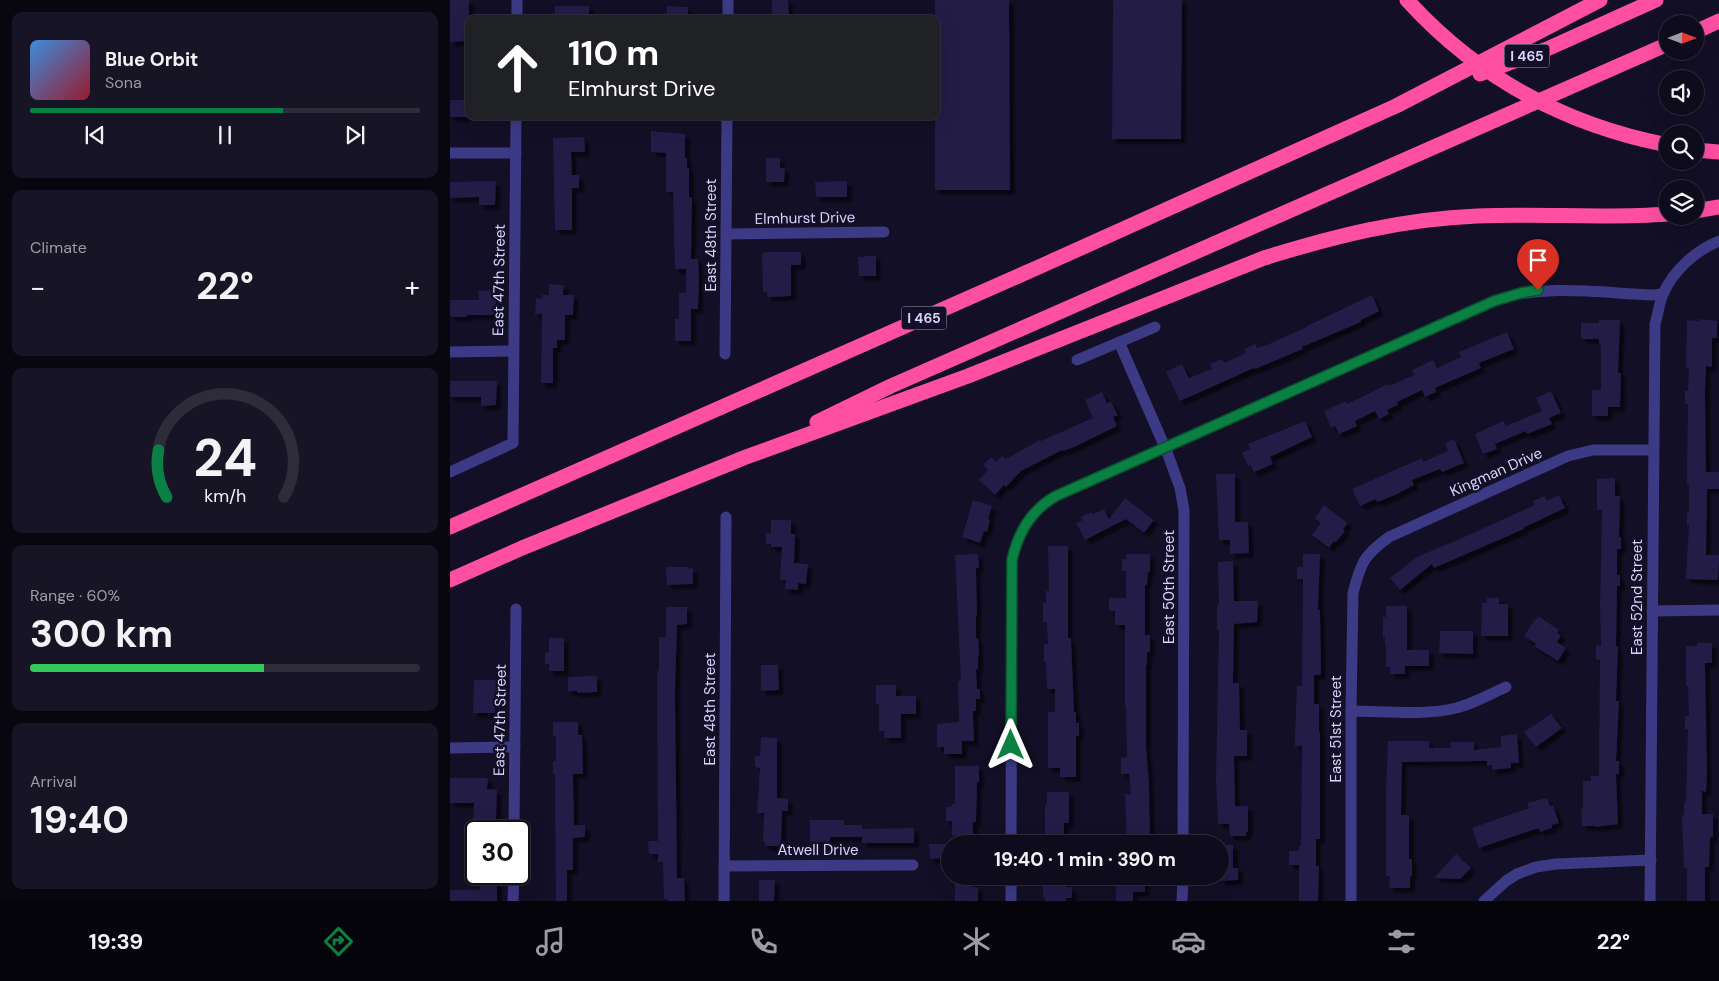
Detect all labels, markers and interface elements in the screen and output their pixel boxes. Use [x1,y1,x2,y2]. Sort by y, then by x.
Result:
north arrow [1659,15,1704,60]
map controls [1659,15,1704,225]
text: 110 m [568,30,659,76]
icon: ahead [485,35,550,100]
road number: I 465 [1504,44,1550,68]
text: Blue Orbit [105,47,198,72]
button: sound [1659,70,1704,115]
text: Sona [105,72,142,93]
text: Elmhurst Drive [568,74,715,103]
icon: previous [81,121,109,149]
icon: pause [211,121,239,149]
icon: next [341,121,369,149]
button: search [1659,125,1704,170]
street label: East 48th Street [701,178,721,291]
button: layers [1659,180,1704,225]
street label: Elmhurst Drive [755,207,855,229]
street label: East 47th Street [488,224,510,336]
text: Climate [30,237,87,258]
pin [1517,239,1559,290]
icon: arrive [1524,246,1552,274]
text: 22° [196,261,254,311]
text: − [30,269,45,306]
text: + [405,269,420,306]
road number: I 465 [902,306,946,330]
text: 24 [193,424,257,492]
street label: Kingman Drive [1447,443,1545,501]
text: km/h [204,484,246,508]
street label: East 50th Street [1159,530,1179,644]
street label: East 52nd Street [1627,539,1647,655]
text: Range · 60% [30,585,120,606]
text: 300 km [30,609,173,659]
street label: East 48th Street [700,652,720,765]
street label: East 47th Street [489,664,511,776]
street label: East 51st Street [1326,675,1346,783]
position arrow [984,718,1036,770]
text: Arrival [30,771,77,792]
text: 19:40 [30,795,129,845]
speed limit sign: 30 [465,820,530,885]
street label: Atwell Drive [777,840,859,860]
text: 19:40 · 1 min · 390 m [994,847,1176,872]
icon: directions [321,924,356,959]
icon: music [533,924,568,959]
icon: phone [746,924,781,959]
icon: climate [959,924,994,959]
icon: car [1171,924,1206,959]
icon: filters [1384,924,1419,959]
text: 19:39 [89,927,143,956]
text: 22° [1597,927,1630,956]

